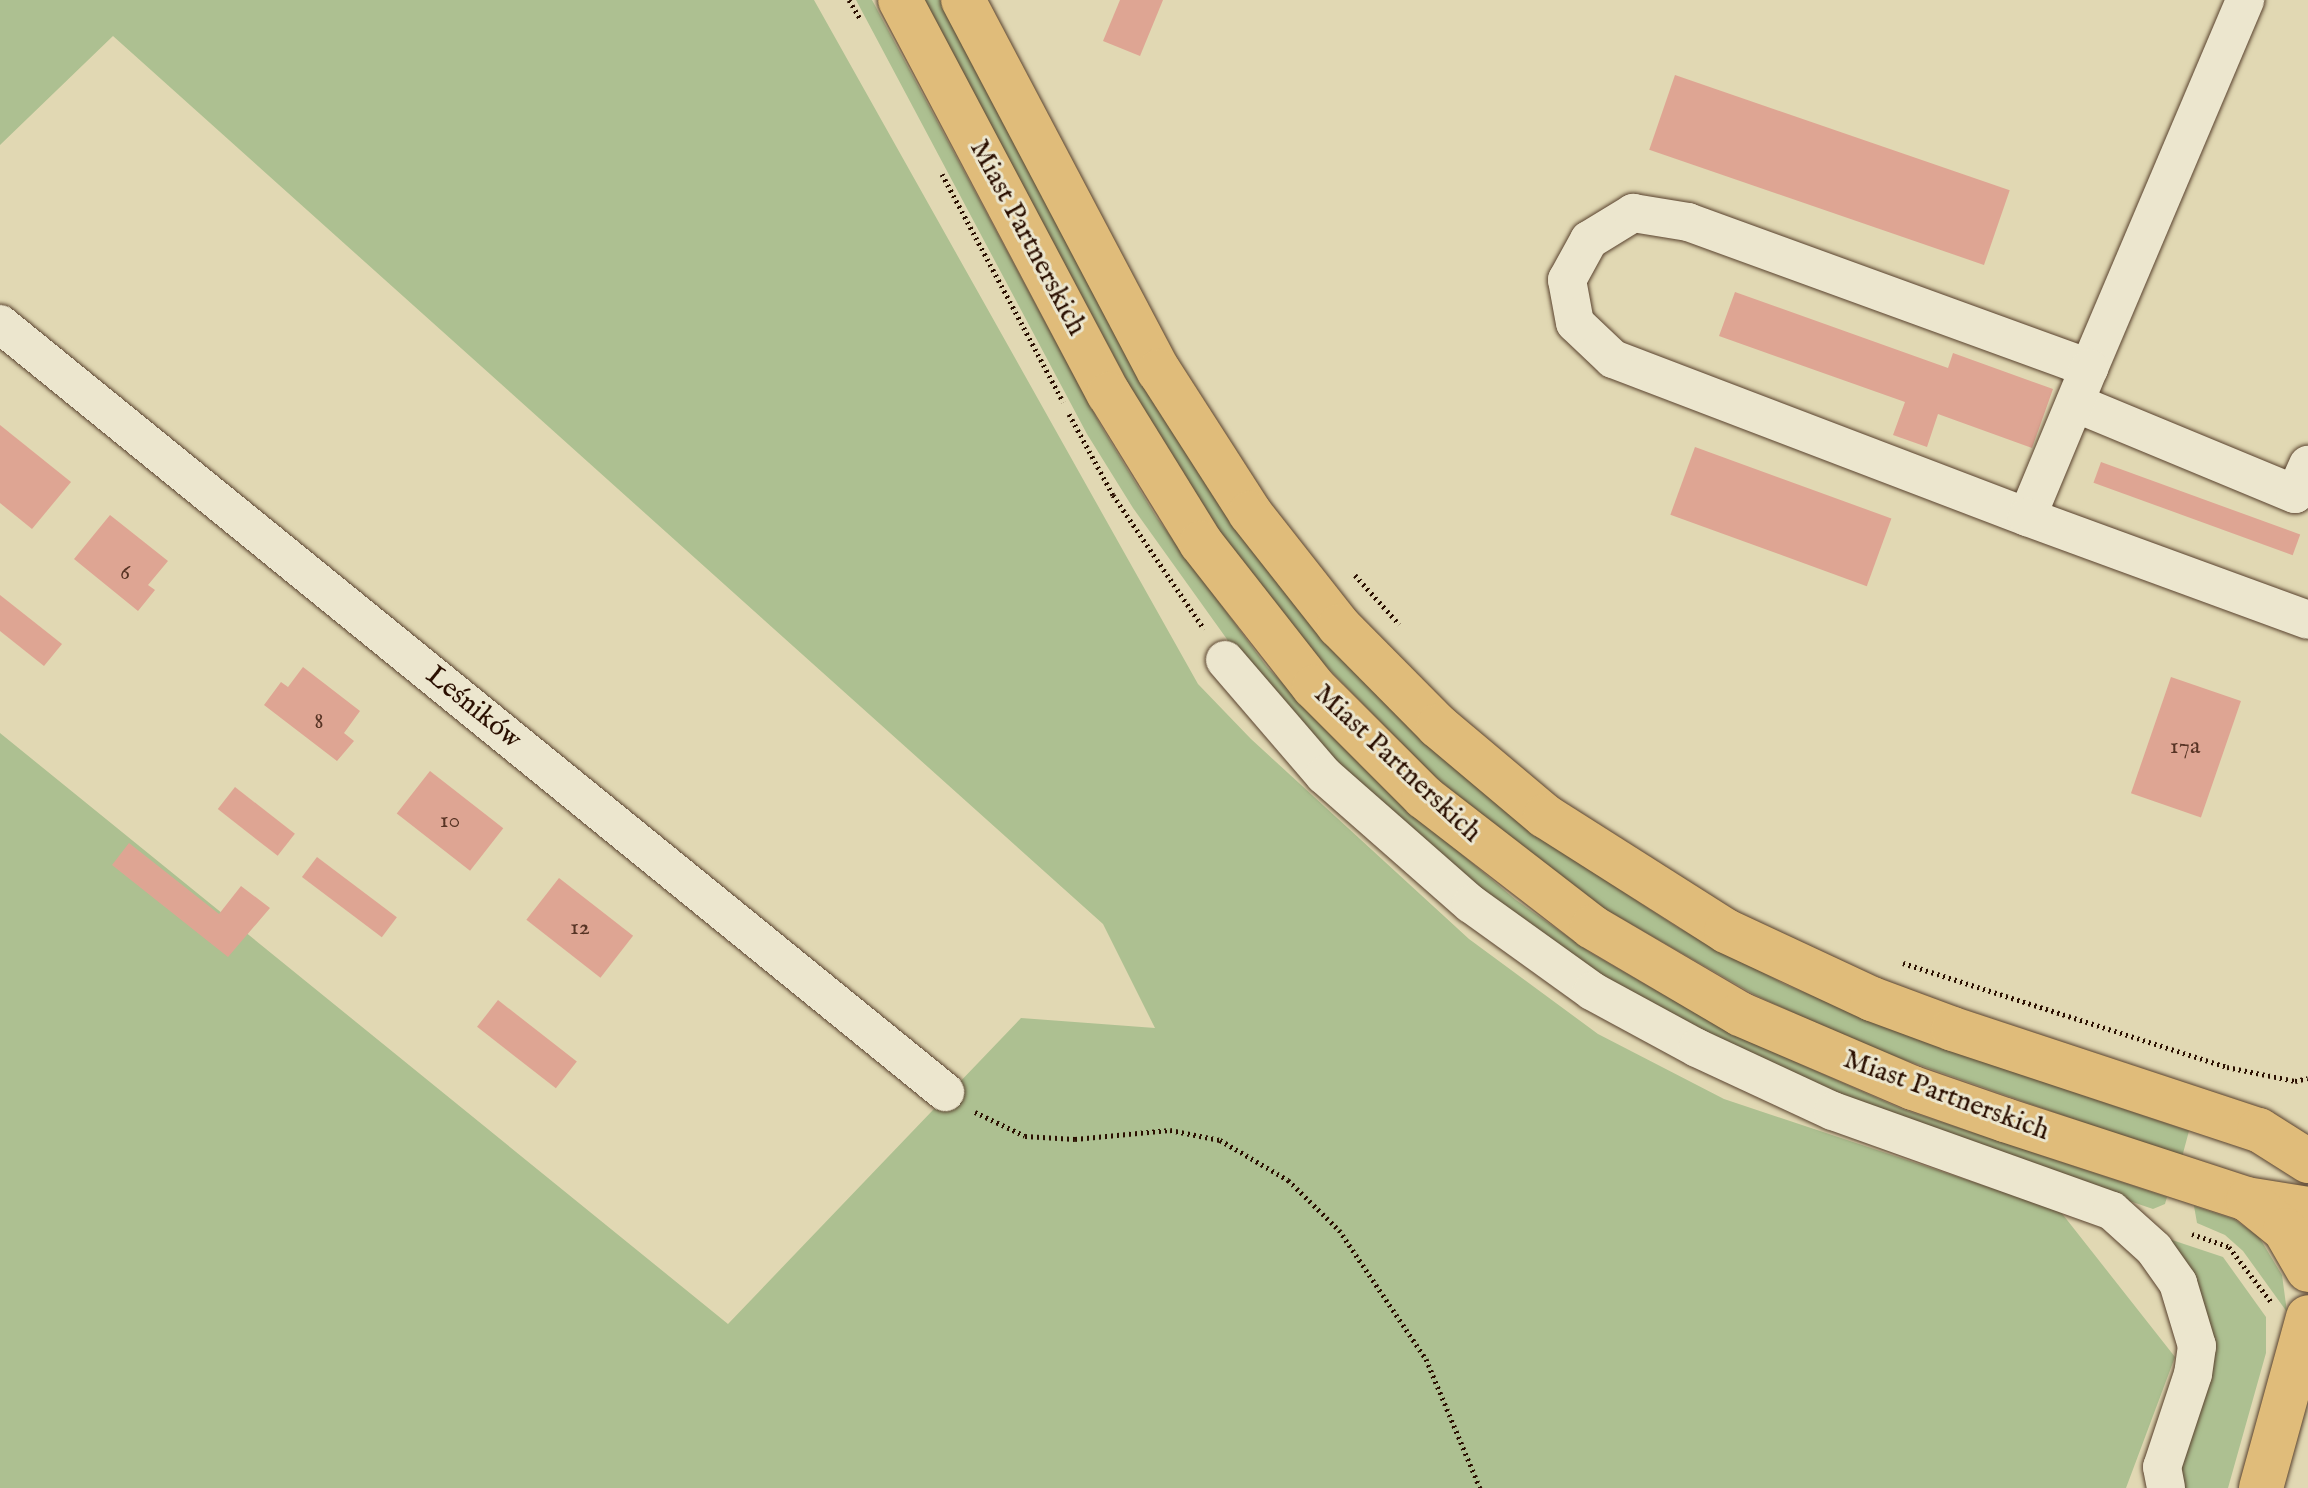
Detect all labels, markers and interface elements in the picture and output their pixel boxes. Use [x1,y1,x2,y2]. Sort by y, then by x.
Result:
street label: Miast Partnerskich [961,134,1093,342]
house number: 6 [120,559,130,587]
street label: Leśników [418,659,528,757]
street label: Miast Partnerskich [1306,678,1488,850]
house number: 8 [314,708,324,736]
house number: 17a [2170,733,2200,761]
house number: 10 [440,807,460,835]
house number: 12 [570,914,590,942]
street label: Miast Partnerskich [1838,1043,2054,1149]

